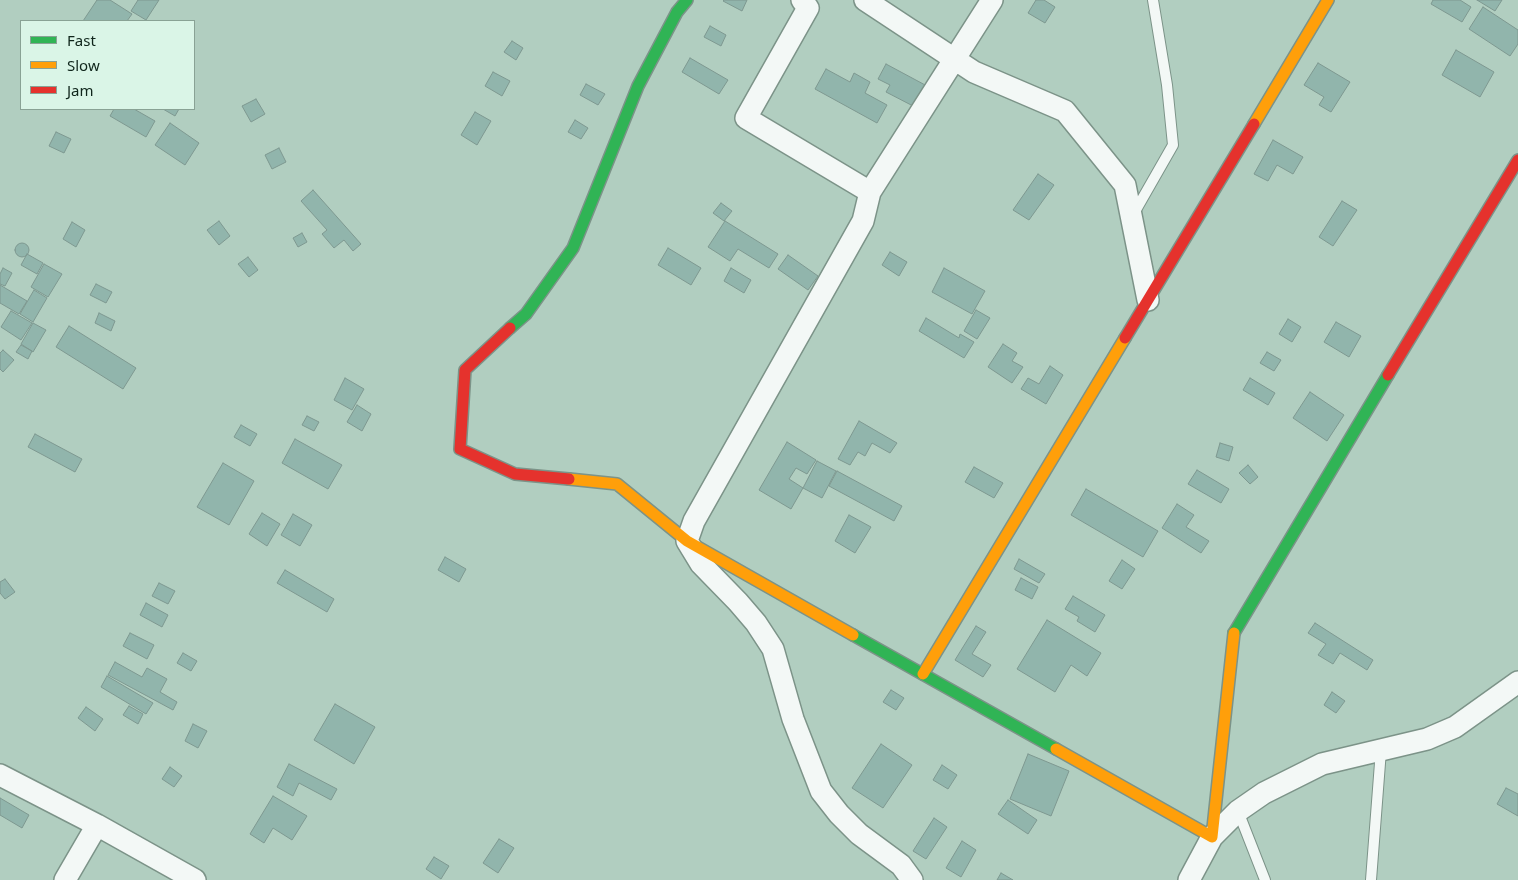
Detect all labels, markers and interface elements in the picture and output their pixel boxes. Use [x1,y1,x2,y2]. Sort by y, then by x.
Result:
legend [20,20,195,110]
text: Fast [67,30,96,50]
text: Slow [67,55,100,75]
text: Jam [67,80,94,100]

